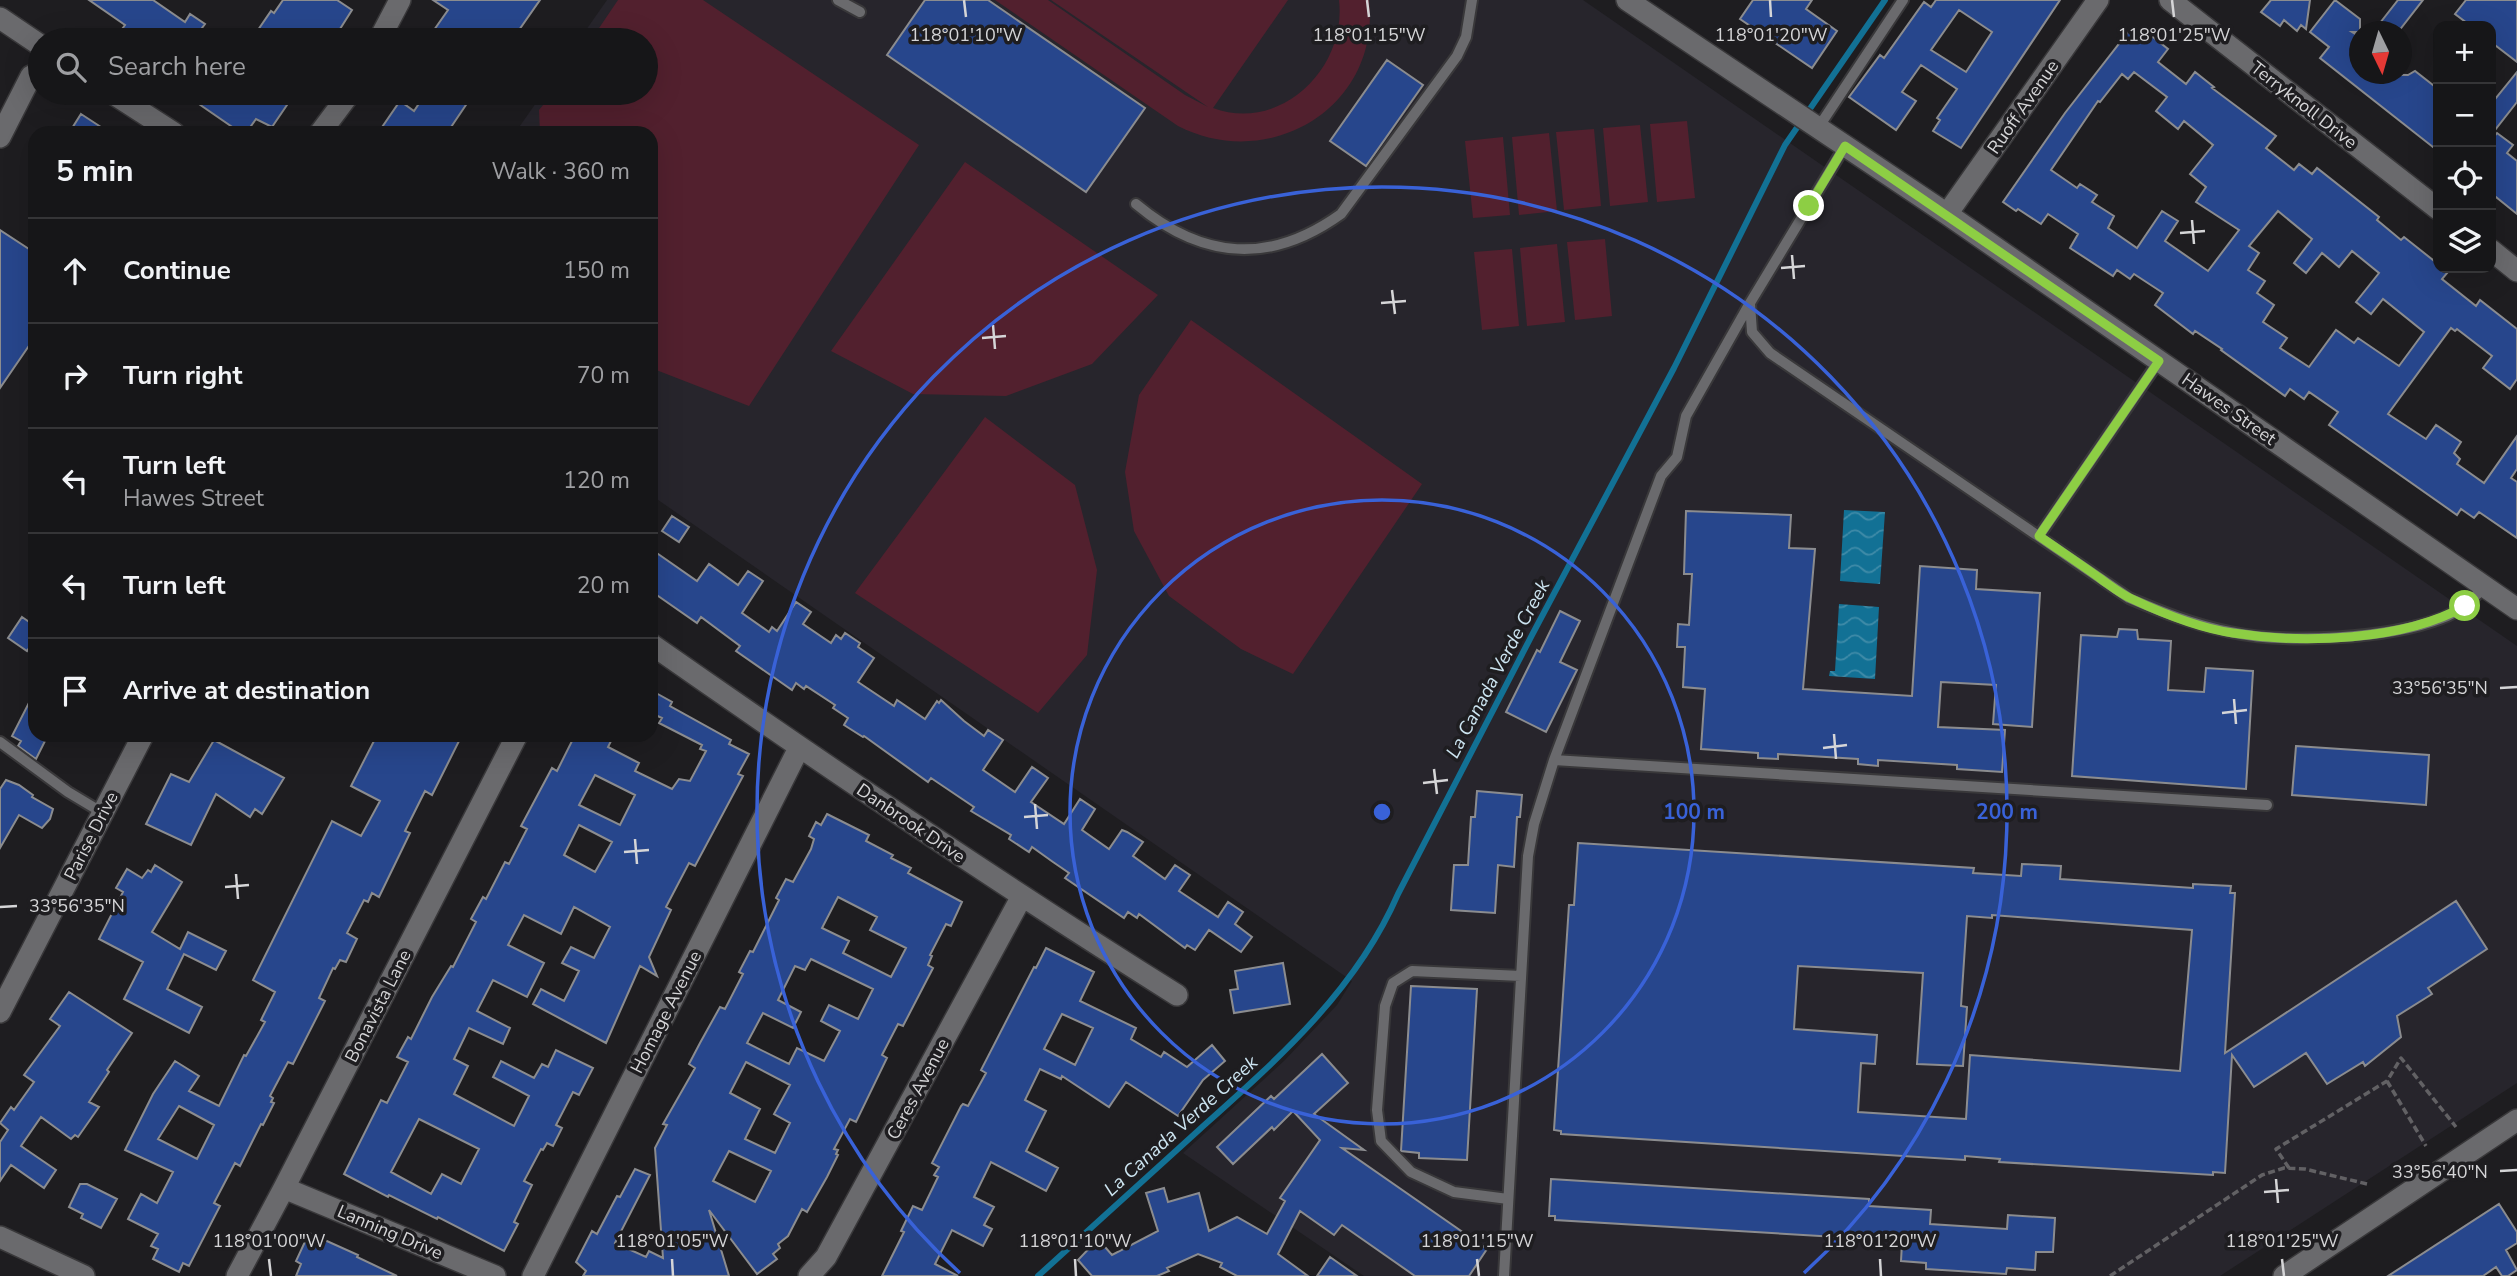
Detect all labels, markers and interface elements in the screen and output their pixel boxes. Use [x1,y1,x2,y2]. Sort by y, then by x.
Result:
north arrow [2349,21,2412,84]
map controls [2433,21,2496,273]
button: + [2433,21,2496,84]
text: 118°01'10"W [909,23,1023,47]
text: 118°01'15"W [1312,23,1426,47]
text: 118°01'20"W [1714,23,1828,47]
text: 118°01'25"W [2117,23,2231,47]
search box [28,28,658,105]
icon: search [52,48,90,86]
text: Search here [108,49,246,84]
street label: Ruoff Avenue [1982,55,2064,159]
street label: Terryknoll Drive [2246,56,2362,154]
button: − [2433,84,2496,147]
button: locate [2433,147,2496,210]
text: 5 min [56,151,134,192]
text: Walk · 360 m [491,156,630,187]
route end [1793,190,1824,221]
button: layers [2433,210,2496,273]
icon: ahead [56,252,94,290]
text: Continue [123,253,231,288]
text: 150 m [563,255,630,286]
icon: right [56,357,94,395]
text: Turn right [123,358,242,393]
text: 70 m [577,360,630,391]
street label: Hawes Street [2177,368,2282,451]
text: Turn left [123,448,226,483]
icon: left [56,462,94,500]
text: 120 m [563,465,630,496]
text: Hawes Street [123,483,264,514]
icon: left [56,567,94,605]
text: Turn left [123,568,226,603]
text: 20 m [577,570,630,601]
water label: La Canada Verde Creek [1440,575,1556,763]
route start [2449,590,2480,621]
icon: arrive [56,672,94,710]
text: Arrive at destination [123,673,370,708]
text: 33°56'35"N [2392,676,2488,700]
street label: Danbrook Drive [852,778,970,868]
street label: Parise Drive [58,787,124,885]
text: 100 m [1663,798,1725,826]
text: 200 m [1976,798,2038,826]
centre of rings [1370,800,1394,824]
text: 33°56'35"N [29,894,125,918]
street label: Bonavista Lane [339,946,417,1066]
street label: Homage Avenue [625,947,707,1077]
street label: Ceres Avenue [881,1034,955,1144]
water label: La Canada Verde Creek [1098,1050,1264,1202]
text: 33°56'40"N [2392,1160,2488,1184]
street label: Lanning Drive [334,1199,446,1265]
text: 118°01'00"W [212,1229,326,1253]
text: 118°01'05"W [615,1229,729,1253]
text: 118°01'10"W [1018,1229,1132,1253]
text: 118°01'15"W [1420,1229,1534,1253]
text: 118°01'20"W [1823,1229,1937,1253]
text: 118°01'25"W [2225,1229,2339,1253]

